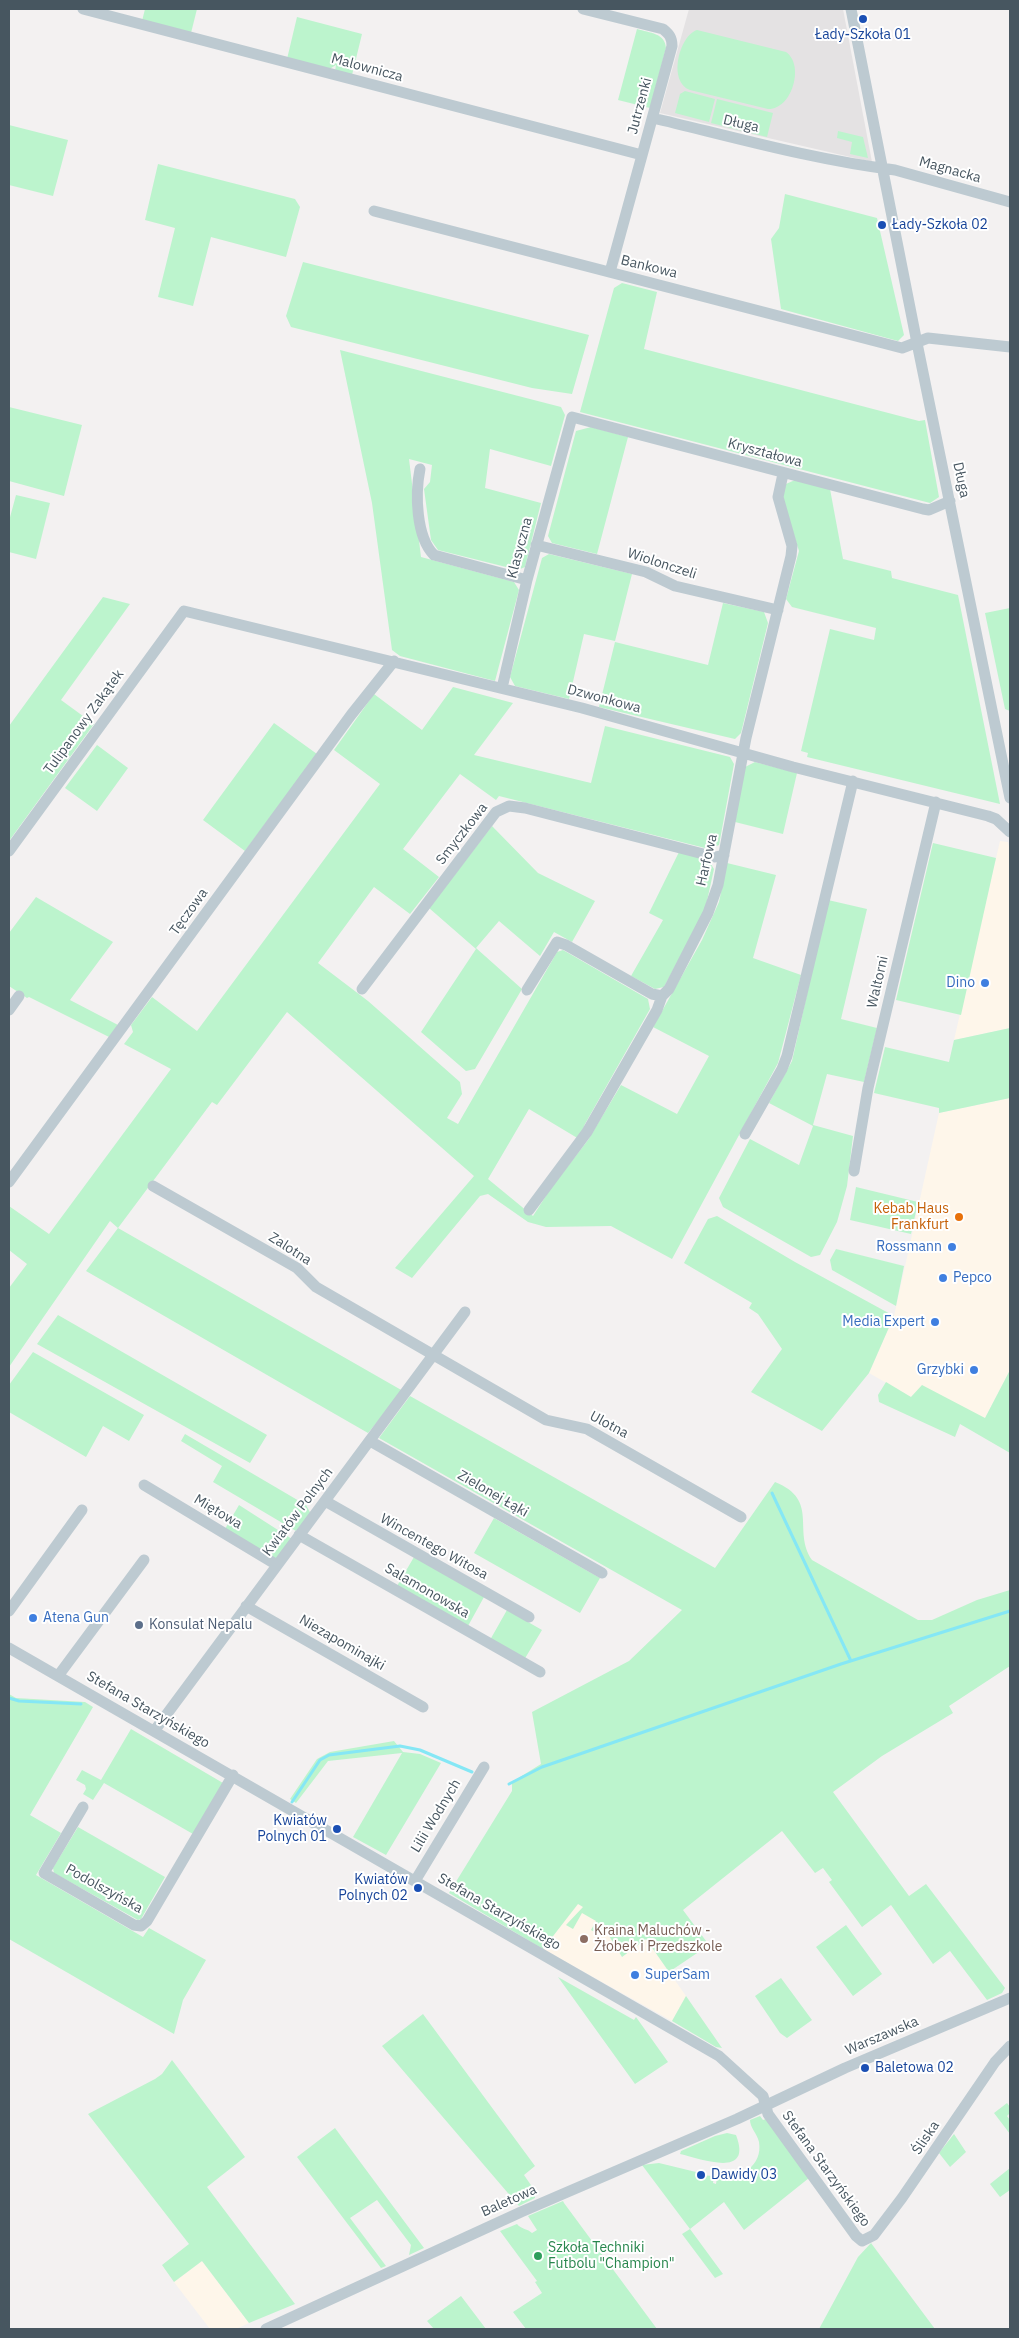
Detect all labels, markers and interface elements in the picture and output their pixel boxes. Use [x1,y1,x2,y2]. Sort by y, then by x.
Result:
marker: Łady-Szkoła 01 [857,13,869,25]
place label: Łady-Szkoła 01 [815,27,911,43]
street label: Malownicza [329,50,405,86]
street label: Jutrzenki [624,76,656,136]
street label: Długa [722,112,760,136]
street label: Magnacka [917,153,983,187]
place label: Łady-Szkoła 02 [892,217,988,233]
marker: Łady-Szkoła 02 [876,219,888,231]
street label: Bankowa [619,252,679,282]
street label: Kryształowa [726,435,804,471]
street label: Długa [949,461,973,499]
street label: Klasyczna [504,516,536,580]
street label: Wiolonczeli [625,545,699,583]
street label: Tulipanowy Zakątek [40,666,128,778]
street label: Dzwonkowa [565,681,643,717]
street label: Smyczkowa [433,800,491,868]
street label: Harfowa [693,832,721,888]
street label: Tęczowa [166,885,212,939]
street label: Waltorni [864,954,892,1010]
place label: Dino [946,975,975,991]
marker: Dino [979,977,991,989]
place label: Kebab Haus Frankfurt [874,1201,949,1234]
marker: Kebab Haus Frankfurt [953,1211,965,1223]
street label: Zalotna [265,1229,315,1269]
place label: Rossmann [876,1239,942,1255]
marker: Rossmann [946,1241,958,1253]
place label: Pepco [953,1270,992,1286]
marker: Pepco [937,1272,949,1284]
place label: Media Expert [842,1314,925,1330]
marker: Media Expert [929,1316,941,1328]
place label: Grzybki [917,1362,964,1378]
marker: Grzybki [968,1364,980,1376]
street label: Ulotna [587,1408,631,1442]
street label: Kwiatów Polnych [259,1464,337,1560]
street label: Zielonej Łąki [455,1467,531,1521]
street label: Miętowa [191,1491,245,1533]
street label: Wincentego Witosa [377,1510,491,1584]
street label: Salamonowska [382,1560,472,1622]
place label: Atena Gun [43,1610,109,1626]
marker: Atena Gun [27,1612,39,1624]
street label: Niezapominajki [296,1612,388,1674]
place label: Konsulat Nepalu [149,1617,253,1633]
marker: Konsulat Nepalu [133,1619,145,1631]
street label: Stefana Starzyńskiego [84,1668,212,1752]
street label: Lilii Wodnych [408,1776,464,1856]
place label: Kwiatów Polnych 01 [257,1813,327,1845]
marker: Kwiatów Polnych 01 [331,1823,343,1835]
street label: Podolszyńska [63,1861,145,1917]
street label: Stefana Starzyńskiego [435,1870,563,1954]
place label: Kwiatów Polnych 02 [338,1872,408,1904]
marker: Kwiatów Polnych 02 [412,1882,424,1894]
place label: Kraina Maluchów - Żłobek i Przedszkole [594,1923,722,1955]
marker: Kraina Maluchów - Żłobek i Przedszkole [578,1933,590,1945]
place label: SuperSam [645,1967,710,1983]
marker: SuperSam [629,1969,641,1981]
street label: Warszawska [843,2013,921,2059]
place label: Baletowa 02 [875,2060,954,2076]
marker: Baletowa 02 [859,2062,871,2074]
street label: Stefana Starzyńskiego [778,2108,874,2230]
street label: Śliska [909,2118,943,2158]
place label: Dawidy 03 [711,2167,777,2183]
marker: Dawidy 03 [695,2169,707,2181]
street label: Baletowa [479,2181,539,2221]
place label: Szkoła Techniki Futbolu "Champion" [548,2240,675,2272]
marker: Szkoła Techniki Futbolu "Champion" [532,2250,544,2262]

